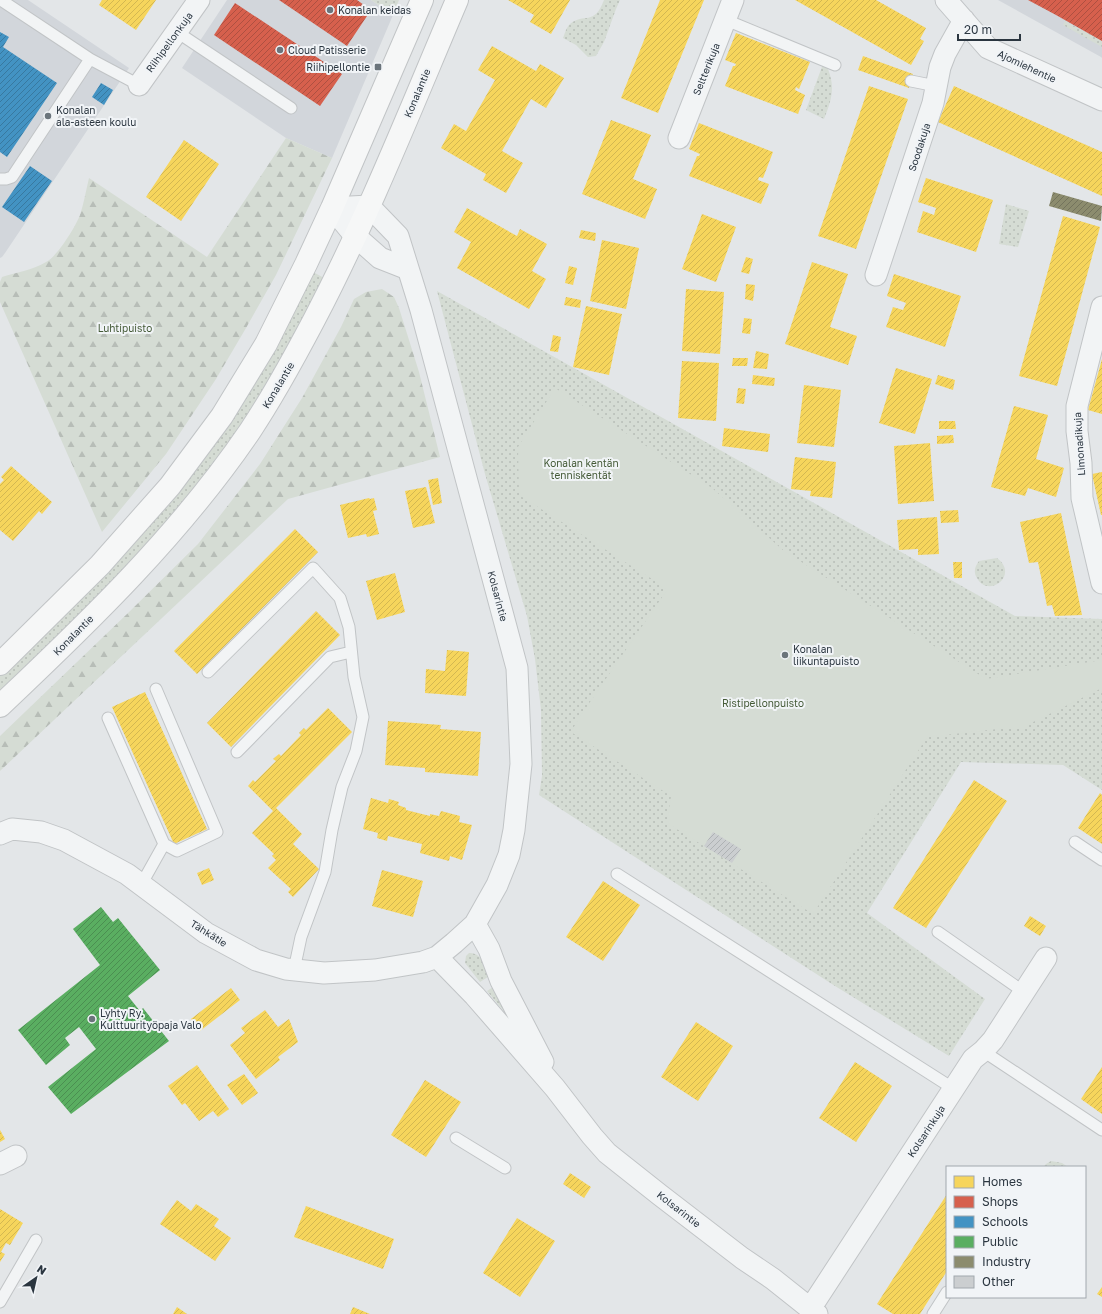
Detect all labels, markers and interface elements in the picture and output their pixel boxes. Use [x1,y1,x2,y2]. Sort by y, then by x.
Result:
place label: Konalan keidas [338,4,411,16]
marker: Konalan keidas [325,5,335,15]
street label: Riihipellonkuja [143,10,195,74]
scale bar [958,16,1020,42]
text: 20 m [964,22,992,37]
street label: Seltterikuja [690,41,722,97]
place label: Cloud Patisserie [288,44,366,56]
marker: Cloud Patisserie [275,45,285,55]
street label: Ajomiehentie [996,47,1058,85]
place label: Riihipellontie [306,61,370,73]
marker: Riihipellontie [373,62,383,72]
street label: Konalantie [401,67,433,119]
place label: Konalan ala-asteen koulu [56,104,136,128]
marker: Konalan ala-asteen koulu [43,111,53,121]
street label: Soodakuja [906,121,932,173]
park label: Luhtipuisto [98,322,152,334]
street label: Konalantie [259,360,297,410]
street label: Limonadikuja [1071,412,1087,476]
park label: Konalan kentän tenniskentät [543,457,619,481]
street label: Kolsarintie [485,569,511,623]
street label: Konalantie [50,612,96,658]
place label: Konalan liikuntapuisto [793,643,859,667]
marker: Konalan liikuntapuisto [780,650,790,660]
park label: Ristipellonpuisto [722,697,804,709]
street label: Tähkätie [188,917,230,949]
place label: Lyhty Ry. Kulttuurityöpaja Valo [100,1007,201,1031]
marker: Lyhty Ry. Kulttuurityöpaja Valo [87,1014,97,1024]
street label: Kolsarinkuja [905,1103,947,1159]
legend [946,1166,1086,1298]
text: Homes [982,1174,1022,1189]
street label: Kolsarintie [655,1188,703,1230]
text: Shops [982,1194,1018,1209]
text: Schools [982,1214,1028,1229]
text: Public [982,1234,1019,1249]
text: Industry [982,1254,1031,1269]
north arrow [16,1258,56,1298]
text: N [35,1262,49,1277]
text: Other [982,1274,1015,1289]

